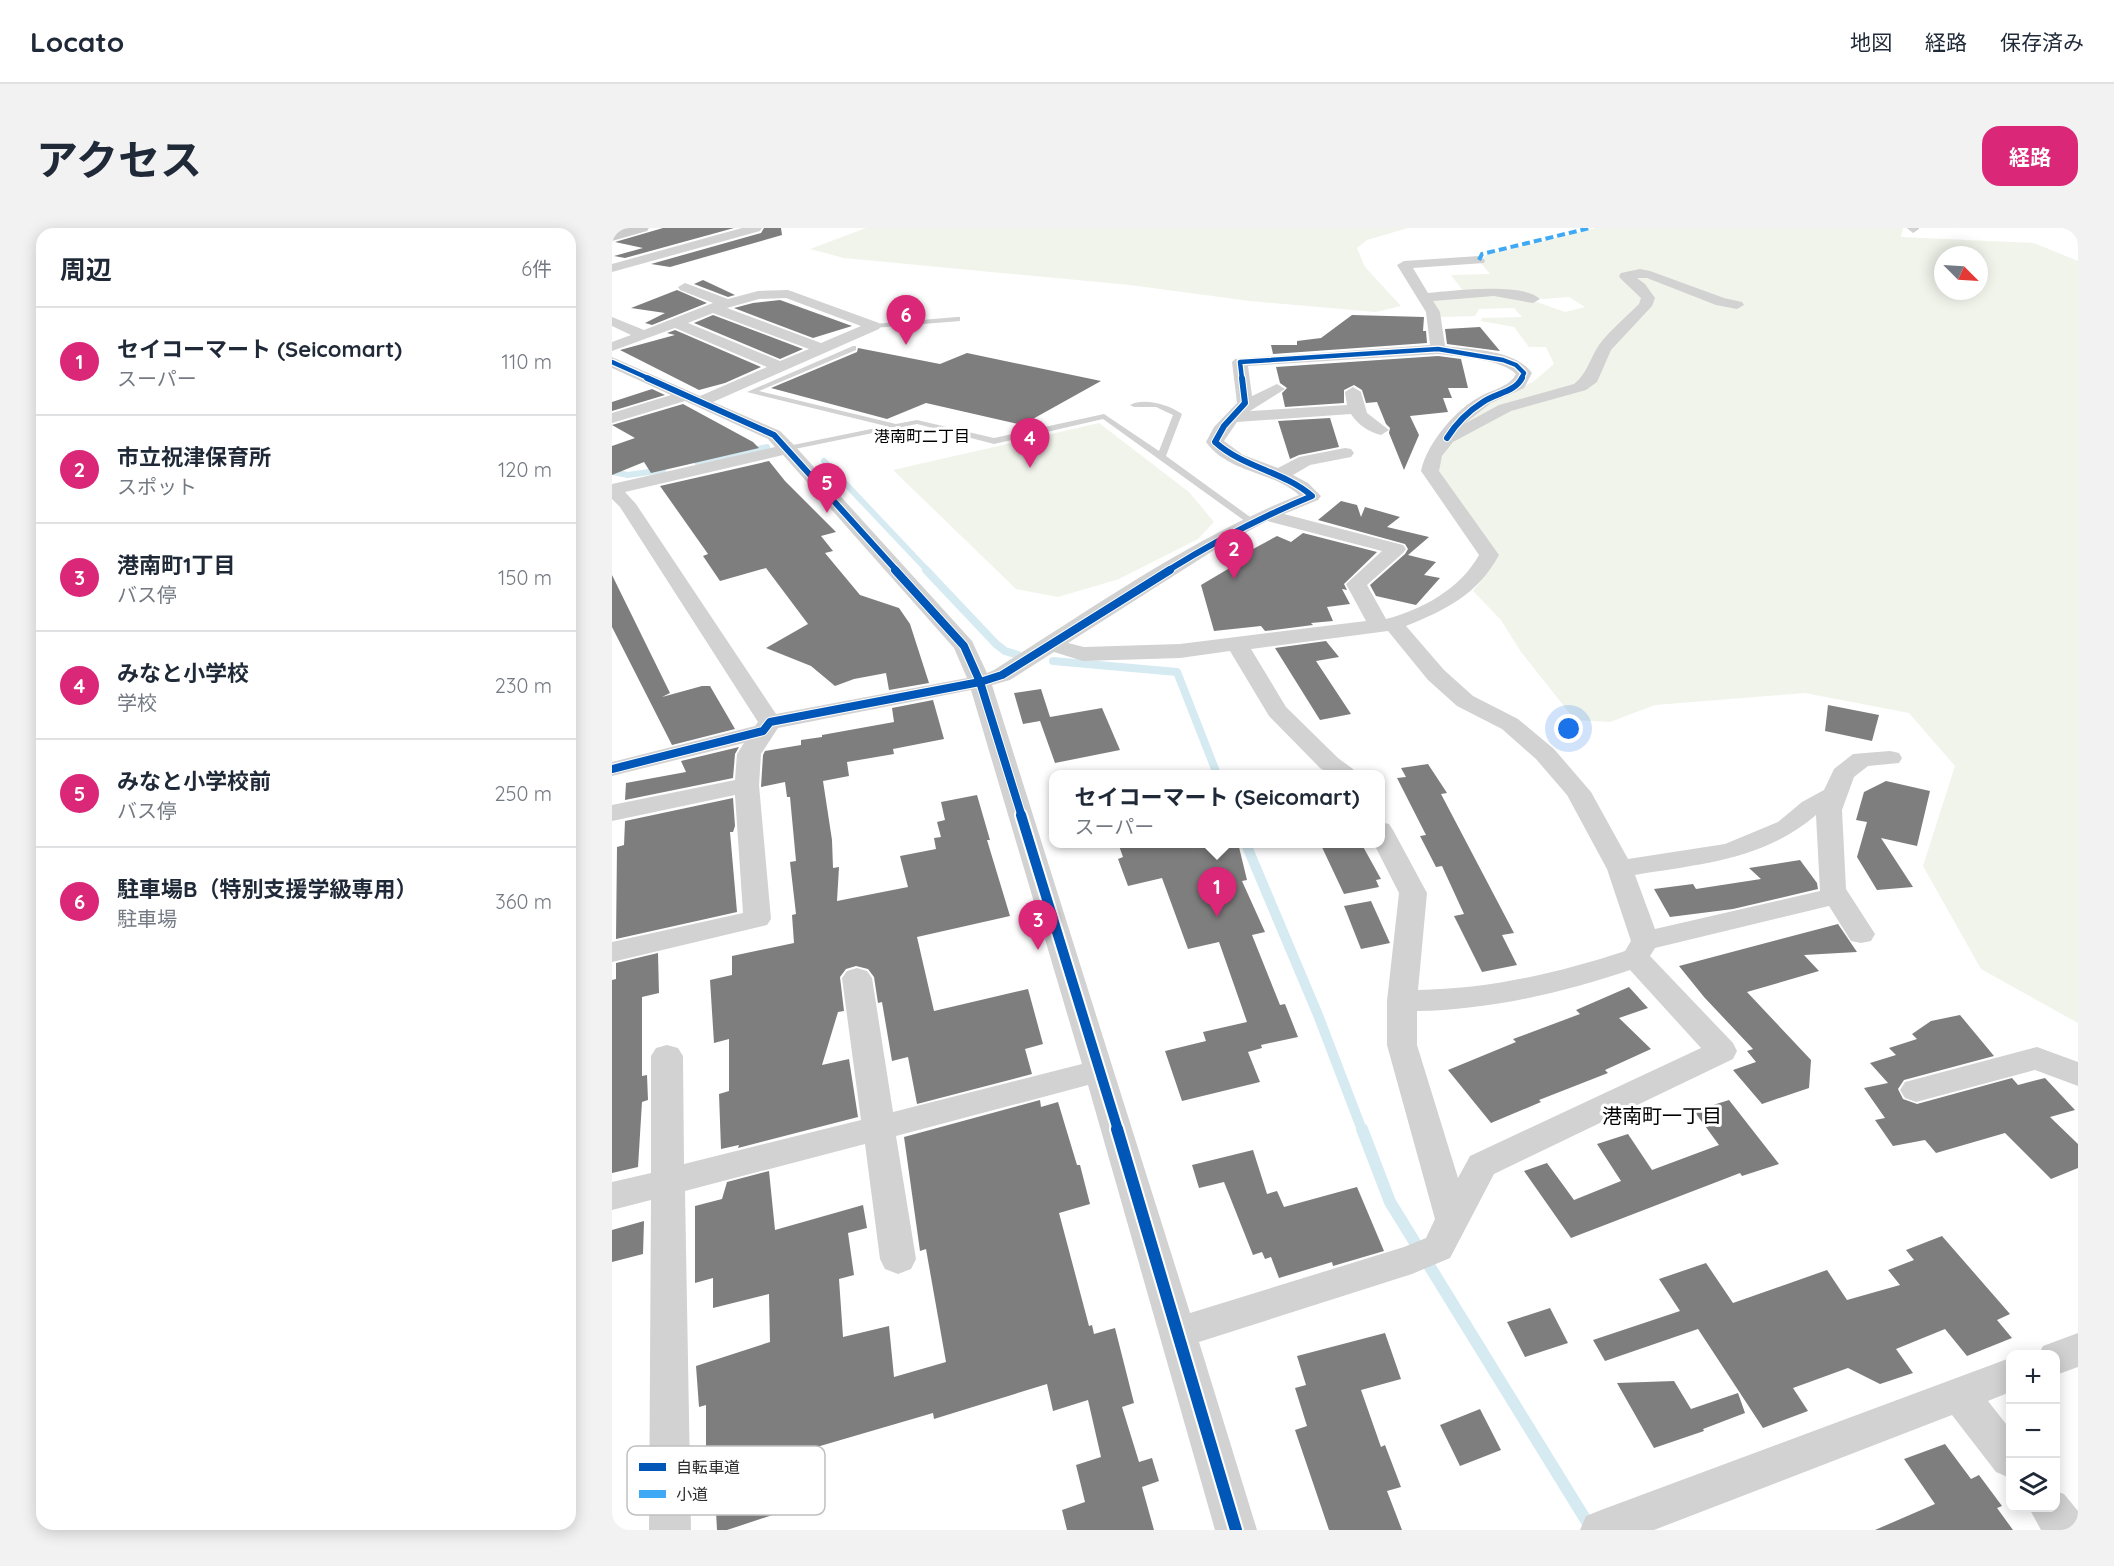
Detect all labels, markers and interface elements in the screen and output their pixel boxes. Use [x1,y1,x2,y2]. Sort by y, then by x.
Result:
text: Locato [30,24,124,59]
text: 地図 [1850,29,1892,55]
text: 経路 [1925,29,1967,55]
text: 保存済み [2000,29,2084,55]
button: 経路 [1982,126,2078,186]
text: アクセス [36,133,202,186]
north arrow [1934,246,1988,300]
text: 周辺 [60,253,112,286]
text: 6件 [521,256,552,281]
pin: 6 [886,296,926,345]
text: セイコーマート (Seicomart) [117,335,402,363]
text: 1 [76,349,83,374]
text: 110 m [502,349,552,374]
text: スーパー [117,366,197,391]
pin: 4 [1010,418,1050,468]
district label: 港南町二丁目 [874,426,970,446]
text: 市立祝津保育所 [117,443,271,471]
text: 2 [74,457,85,482]
text: 120 m [498,457,552,482]
pin: 5 [808,464,846,513]
text: スポット [117,474,197,499]
pin: 2 [1214,530,1254,579]
text: 港南町1丁目 [117,551,236,579]
text: 3 [74,565,85,590]
text: 150 m [498,565,552,590]
text: バス停 [117,582,177,607]
text: みなと小学校 [117,659,249,687]
text: 4 [74,673,85,698]
text: 230 m [495,673,552,698]
text: 学校 [117,690,157,715]
your location [1554,714,1583,743]
text: みなと小学校前 [117,767,271,795]
popup [1049,770,1385,848]
text: 5 [74,781,85,806]
text: 250 m [494,781,552,806]
text: セイコーマート (Seicomart) [1075,783,1360,811]
text: バス停 [117,798,177,823]
text: スーパー [1075,814,1154,839]
pin: 1 [1198,868,1236,917]
text: 駐車場B（特別支援学級専用） [117,875,417,903]
text: 6 [74,889,85,914]
text: 360 m [495,889,552,914]
pin: 3 [1018,900,1058,950]
text: 駐車場 [117,906,177,931]
district label: 港南町一丁目 [1602,1103,1722,1128]
map controls [2006,1350,2060,1512]
button: + [2006,1350,2060,1404]
button: − [2006,1404,2060,1458]
legend [627,1446,825,1515]
text: 自転車道 [676,1457,740,1477]
button: layers [2006,1458,2060,1512]
text: 小道 [676,1484,708,1504]

